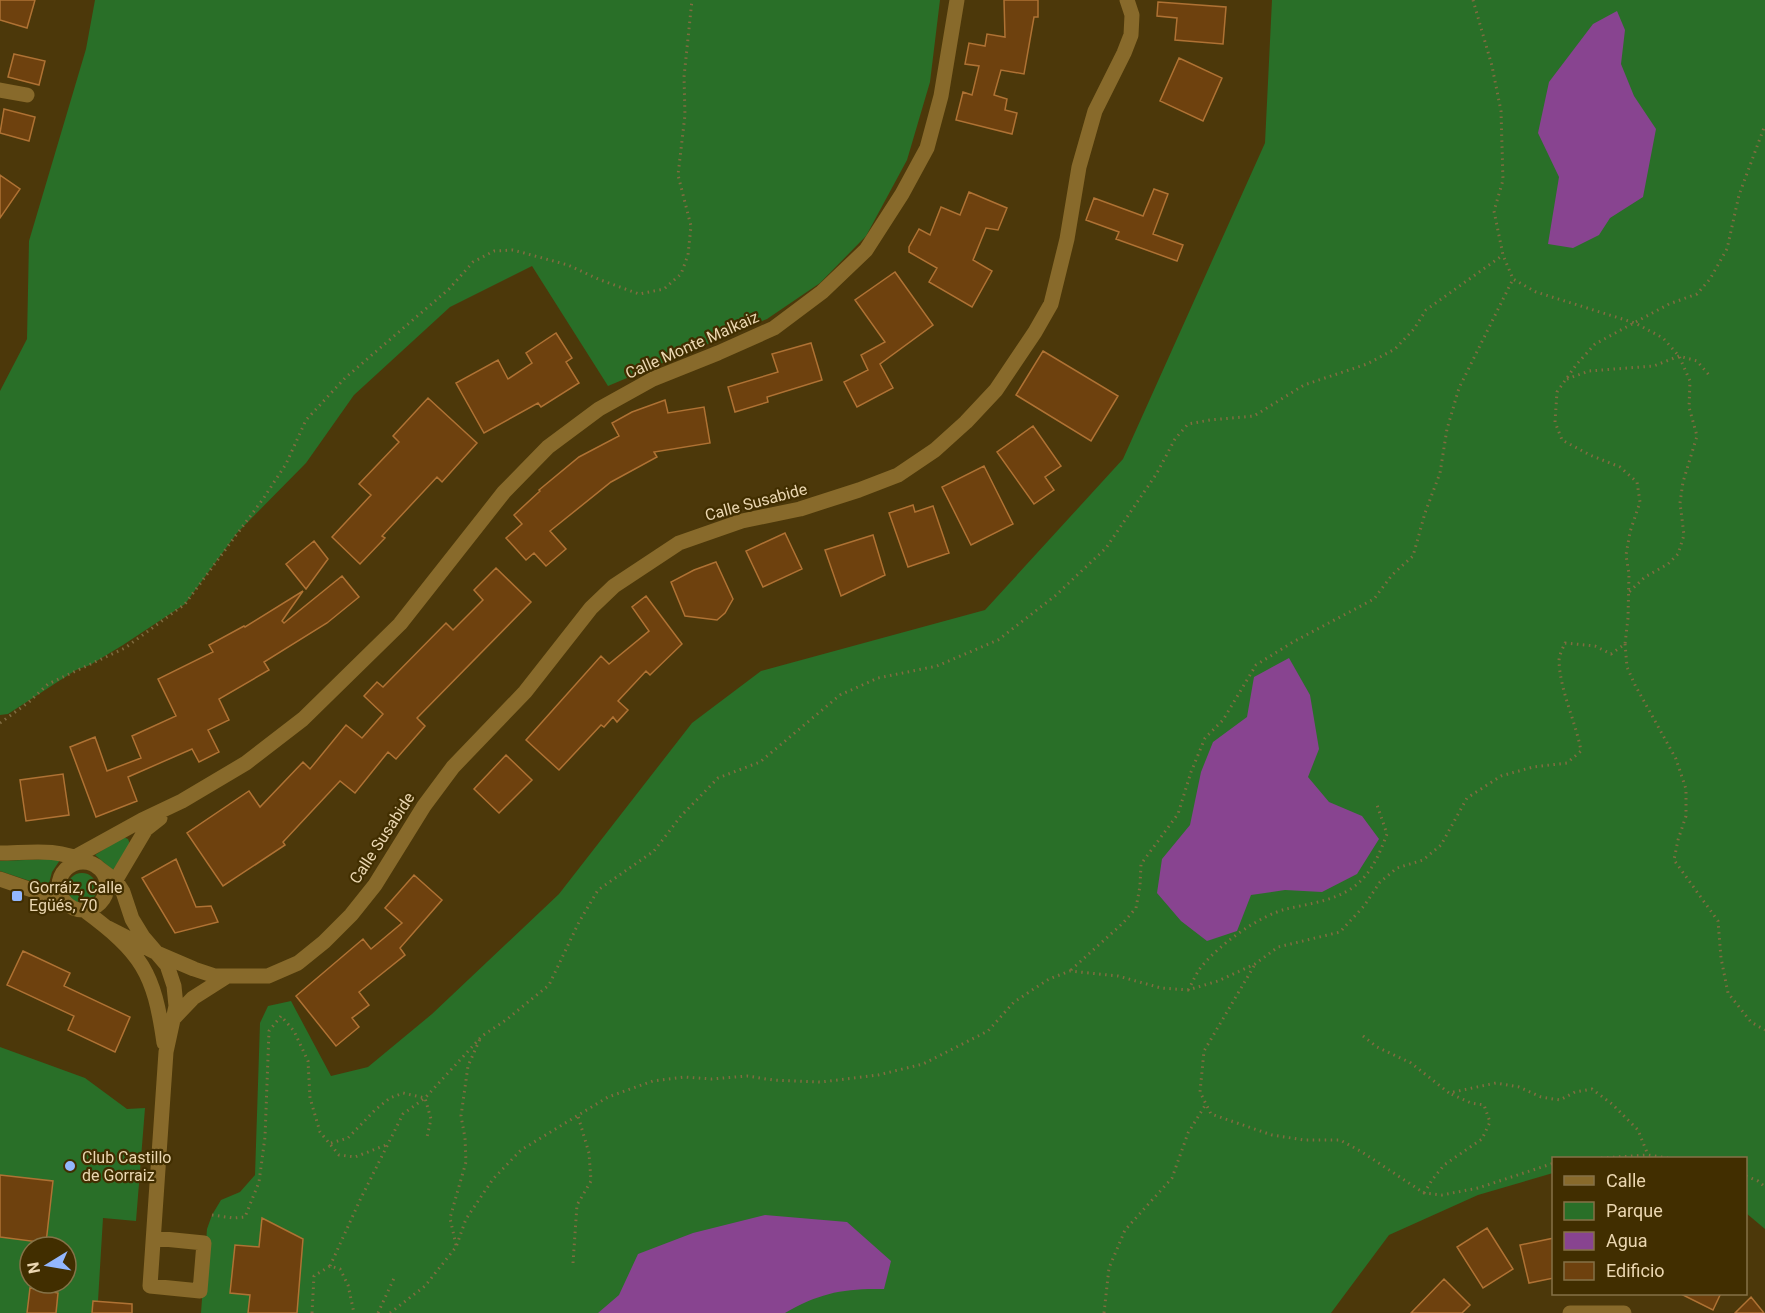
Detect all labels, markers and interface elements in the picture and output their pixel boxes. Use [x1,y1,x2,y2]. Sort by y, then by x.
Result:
street label: Calle Monte Malkaiz [622,307,762,383]
street label: Calle Susabide [703,479,809,525]
street label: Calle Susabide [345,789,419,887]
place label: Gorráiz, Calle Egüés, 70 [29,878,123,915]
marker: Gorráiz, Calle Egüés, 70 [10,889,24,903]
place label: Club Castillo de Gorraiz [82,1148,171,1185]
legend [1552,1157,1747,1295]
marker: Club Castillo de Gorraiz [63,1159,77,1173]
text: Calle [1606,1170,1646,1191]
text: Parque [1606,1200,1663,1221]
text: Agua [1606,1230,1648,1251]
north arrow [18,1235,78,1295]
text: N [23,1260,44,1275]
text: Edificio [1606,1260,1665,1281]

